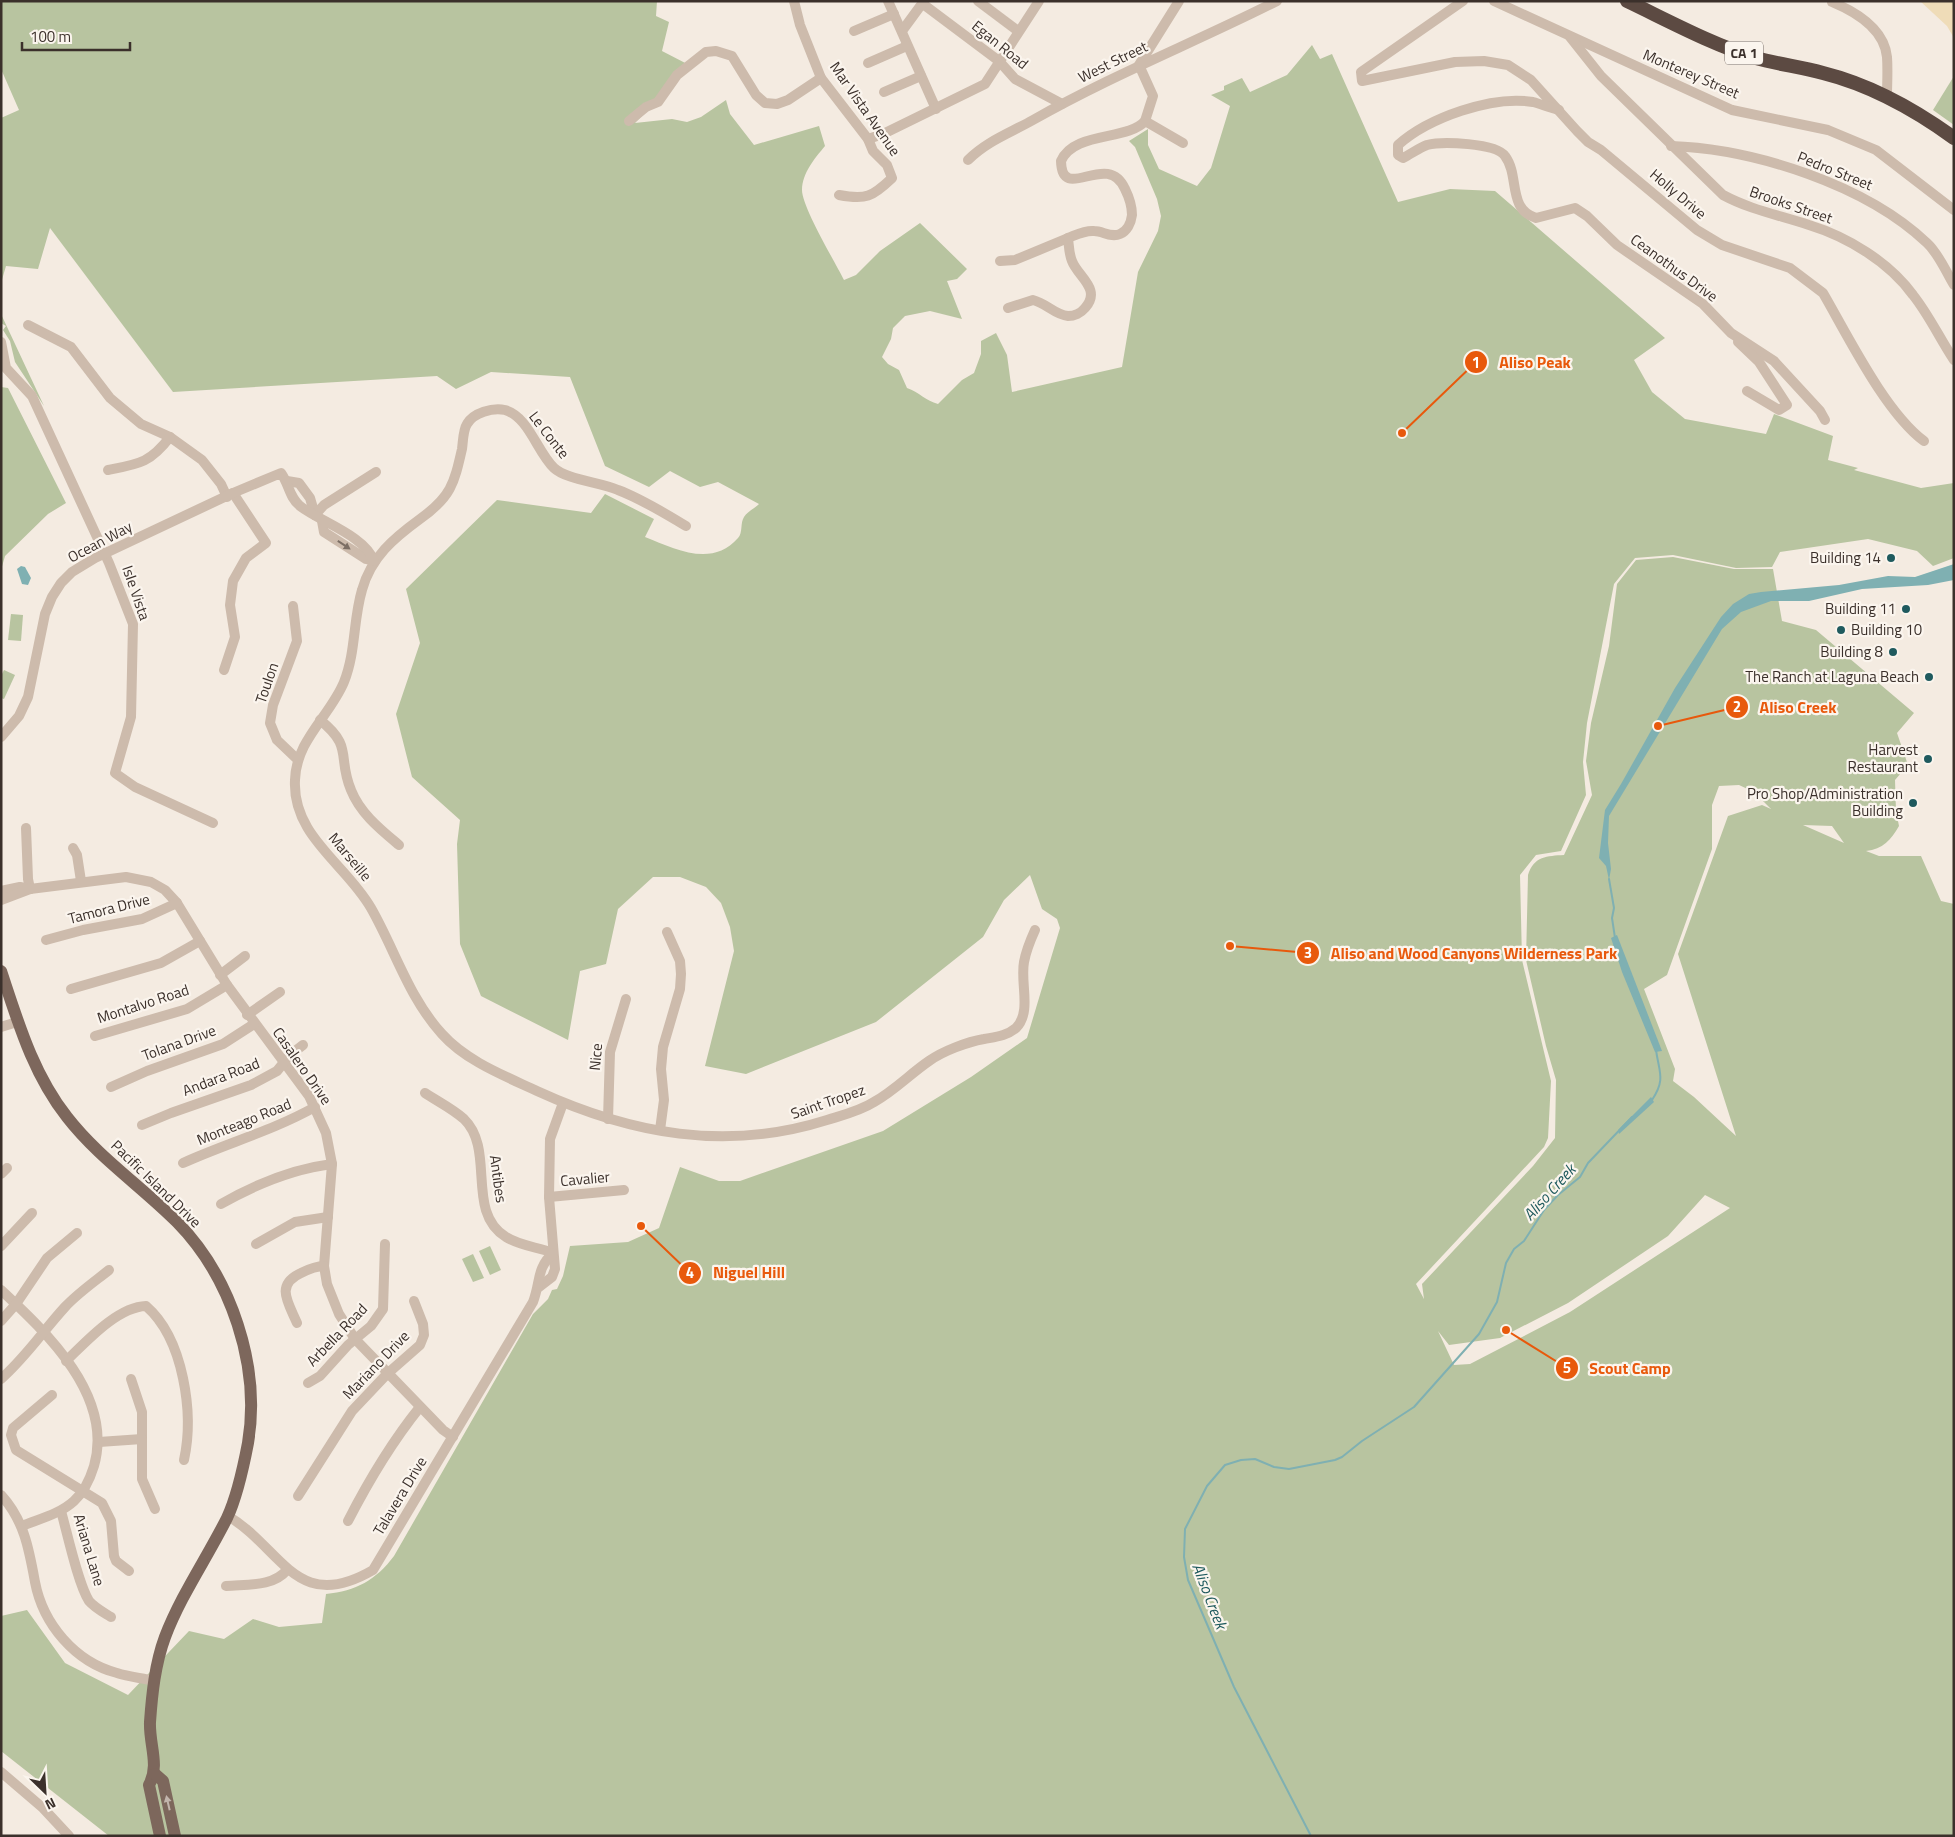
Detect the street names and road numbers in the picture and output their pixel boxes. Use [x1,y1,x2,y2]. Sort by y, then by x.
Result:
street label: Egan Road [967,15,1034,75]
street label: West Street [1074,35,1152,88]
road number: CA 1 [1725,42,1763,64]
street label: Monterey Street [1639,43,1744,105]
street label: Mar Vista Avenue [824,57,907,161]
street label: Pedro Street [1794,145,1877,196]
street label: Holly Drive [1645,163,1712,224]
street label: Brooks Street [1747,180,1836,230]
street label: Ceanothus Drive [1626,228,1723,307]
street label: Le Conte [523,406,575,463]
street label: Ocean Way [63,515,136,568]
street label: Isle Vista [116,562,157,624]
street label: Toulon [249,659,284,706]
street label: Marseille [323,827,378,886]
street label: Tamora Drive [66,887,152,930]
street label: Montalvo Road [94,978,192,1029]
street label: Tolana Drive [139,1019,219,1067]
street label: Casalero Drive [267,1022,338,1109]
street label: Nice [583,1042,608,1072]
street label: Andara Road [179,1051,263,1102]
street label: Saint Tropez [788,1078,868,1125]
street label: Monteago Road [193,1092,295,1151]
street label: Pacific Island Drive [106,1134,207,1233]
street label: Antibes [484,1154,513,1204]
street label: Cavalier [559,1165,611,1192]
street label: Arbella Road [301,1298,373,1371]
street label: Mariano Drive [337,1325,415,1404]
street label: Talavera Drive [367,1452,432,1540]
street label: Ariana Lane [68,1511,111,1589]

